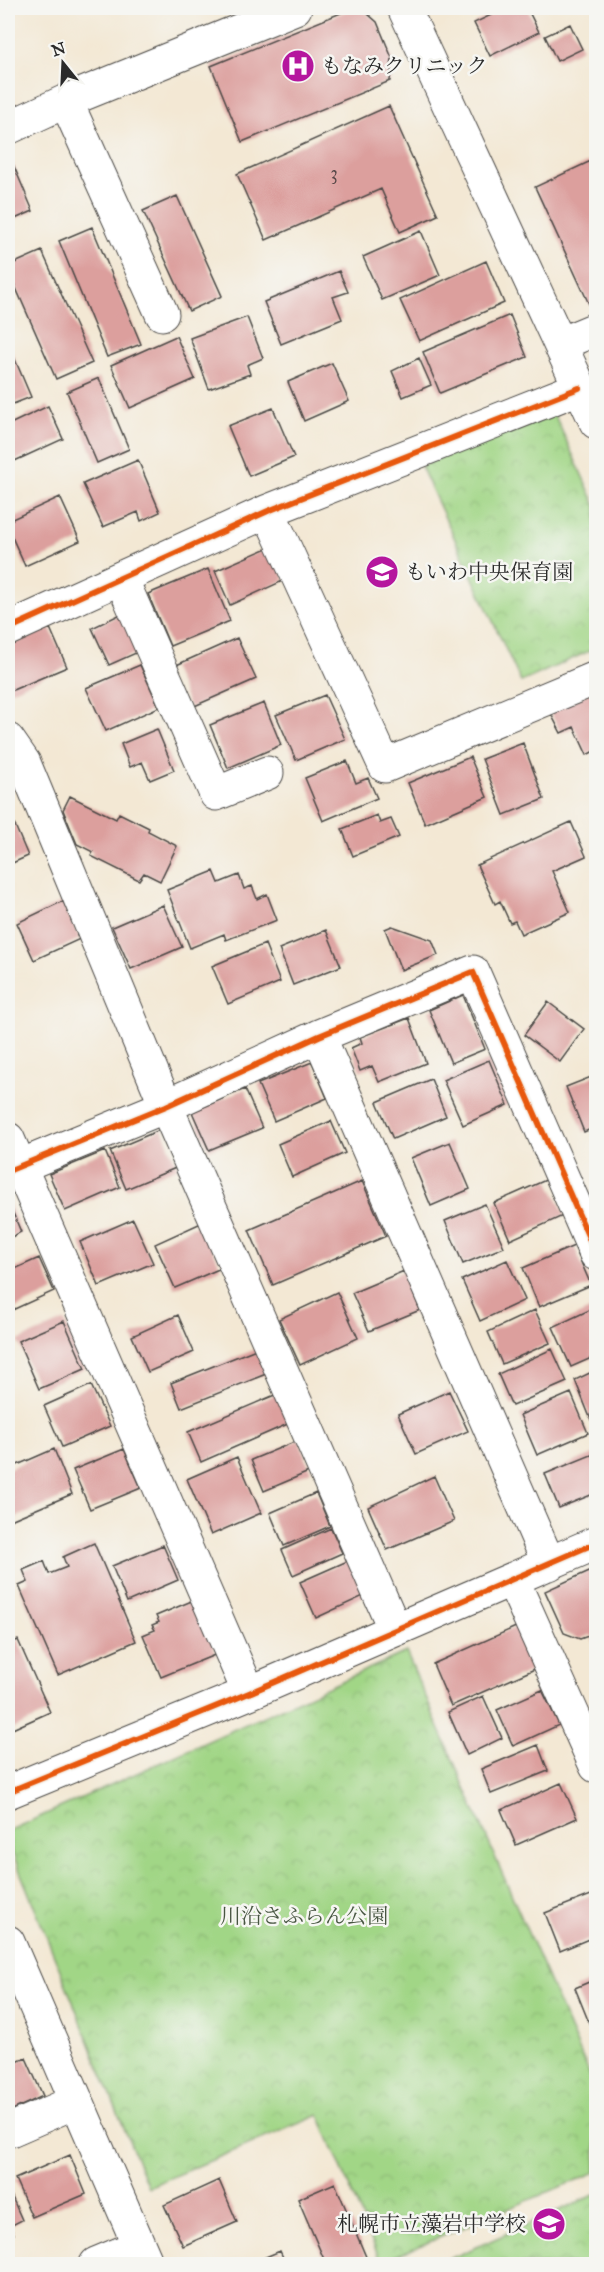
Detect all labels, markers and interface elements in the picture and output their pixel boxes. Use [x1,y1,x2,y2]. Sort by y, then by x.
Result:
north arrow [33,33,93,93]
text: N [49,38,68,60]
hospital icon: もなみクリニック [280,48,316,84]
place label: もなみクリニック [321,53,488,79]
house number: 3 [330,162,338,184]
school or university icon: もいわ中央保育園 [364,554,400,590]
place label: もいわ中央保育園 [405,559,573,585]
park label: 川沿さふらん公園 [220,1903,388,1929]
school or university icon: 札幌市立藻岩中学校 [531,2206,567,2242]
place label: 札幌市立藻岩中学校 [337,2211,526,2237]

